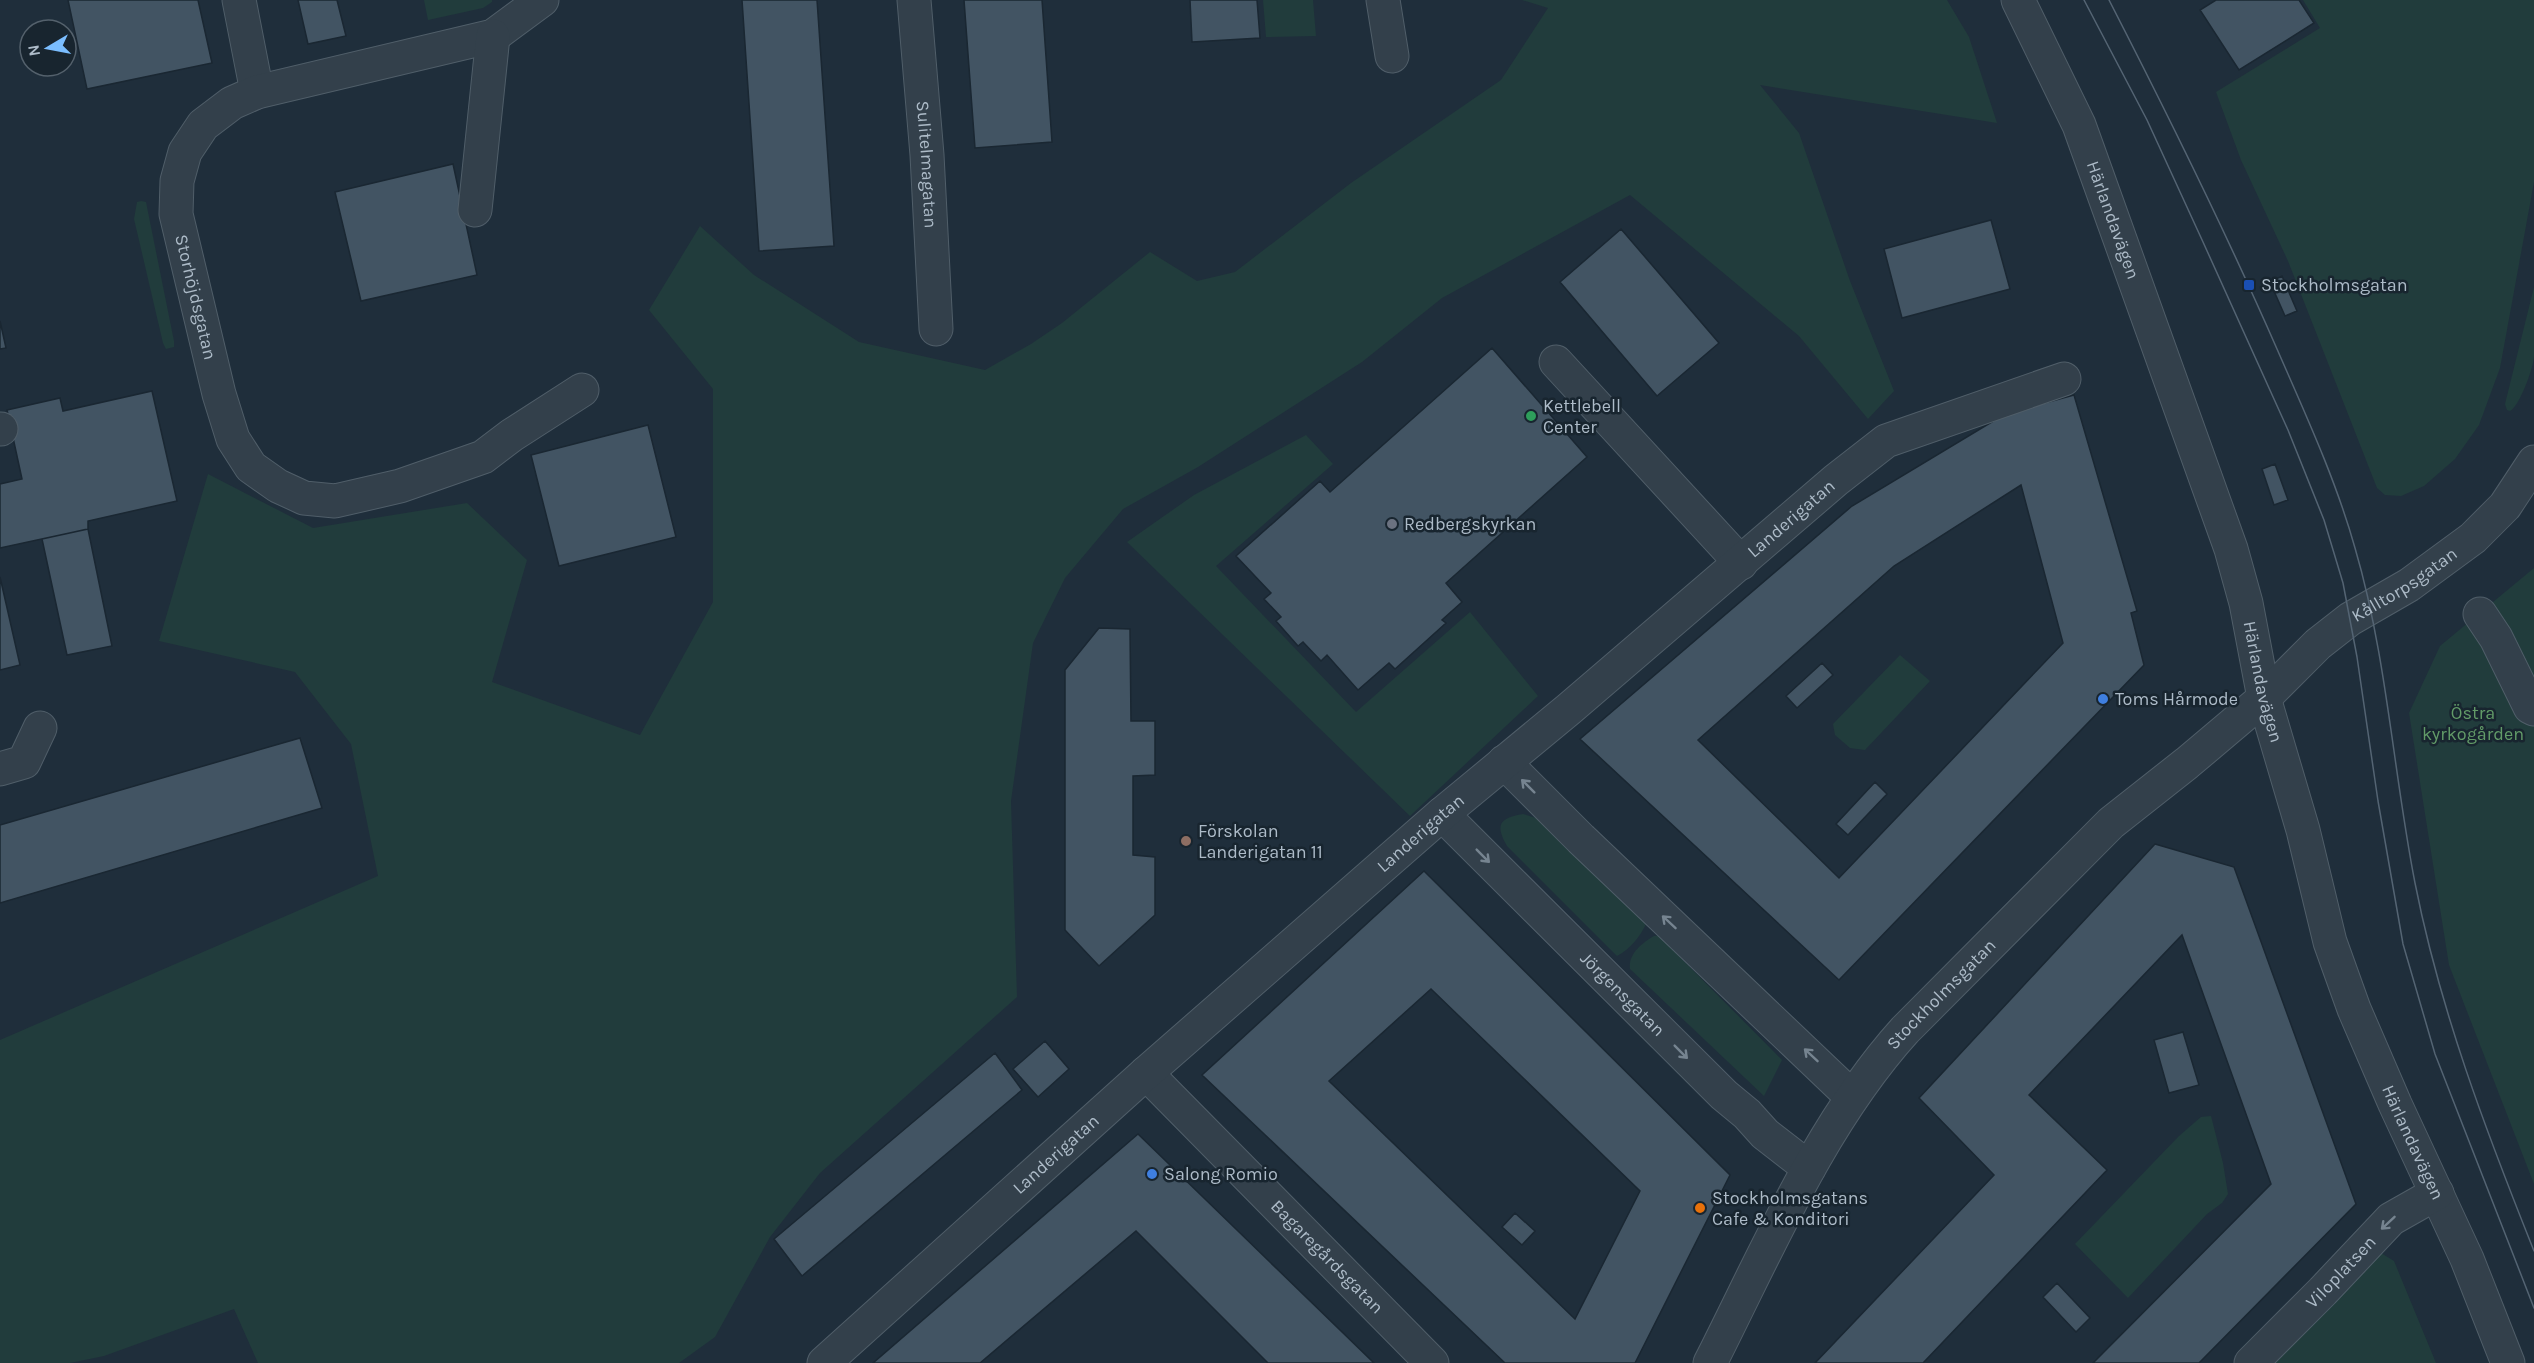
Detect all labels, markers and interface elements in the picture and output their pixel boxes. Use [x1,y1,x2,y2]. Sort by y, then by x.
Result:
north arrow [18,18,78,78]
text: N [23,43,44,58]
street label: Sulitelmagatan [911,100,942,229]
street label: Härlandavägen [2082,158,2144,282]
street label: Storhöjdsgatan [170,232,221,362]
place label: Stockholmsgatan [2261,274,2408,296]
marker: Stockholmsgatan [2242,278,2256,292]
place label: Kettlebell Center [1543,395,1621,438]
marker: Kettlebell Center [1524,409,1538,423]
street label: Landerigatan [1743,475,1839,562]
place label: Redbergskyrkan [1404,513,1536,535]
marker: Redbergskyrkan [1385,517,1399,531]
street label: Kålltorpsgatan [2347,542,2461,627]
street label: Härlandavägen [2239,619,2288,745]
place label: Toms Hårmode [2115,688,2238,710]
marker: Toms Hårmode [2096,692,2110,706]
park label: Östra kyrkogården [2422,702,2524,745]
one-way arrow [1521,779,1536,794]
street label: Landerigatan [1372,789,1469,877]
place label: Förskolan Landerigatan 11 [1198,820,1323,863]
marker: Förskolan Landerigatan 11 [1179,834,1193,848]
one-way arrow [1476,848,1491,863]
one-way arrow [1661,915,1676,929]
street label: Stockholmsgatan [1882,934,2000,1054]
street label: Jörgensgatan [1576,947,1670,1041]
one-way arrow [1674,1045,1689,1060]
one-way arrow [1803,1048,1818,1063]
street label: Härlandavägen [2377,1081,2449,1203]
street label: Landerigatan [1008,1110,1104,1199]
place label: Salong Romio [1164,1163,1278,1185]
marker: Salong Romio [1145,1167,1159,1181]
place label: Stockholmsgatans Cafe & Konditori [1712,1187,1868,1230]
street label: Bagaregårdsgatan [1266,1195,1388,1318]
marker: Stockholmsgatans Cafe & Konditori [1693,1201,1707,1215]
one-way arrow [2380,1216,2395,1230]
street label: Viloplatsen [2301,1231,2381,1313]

